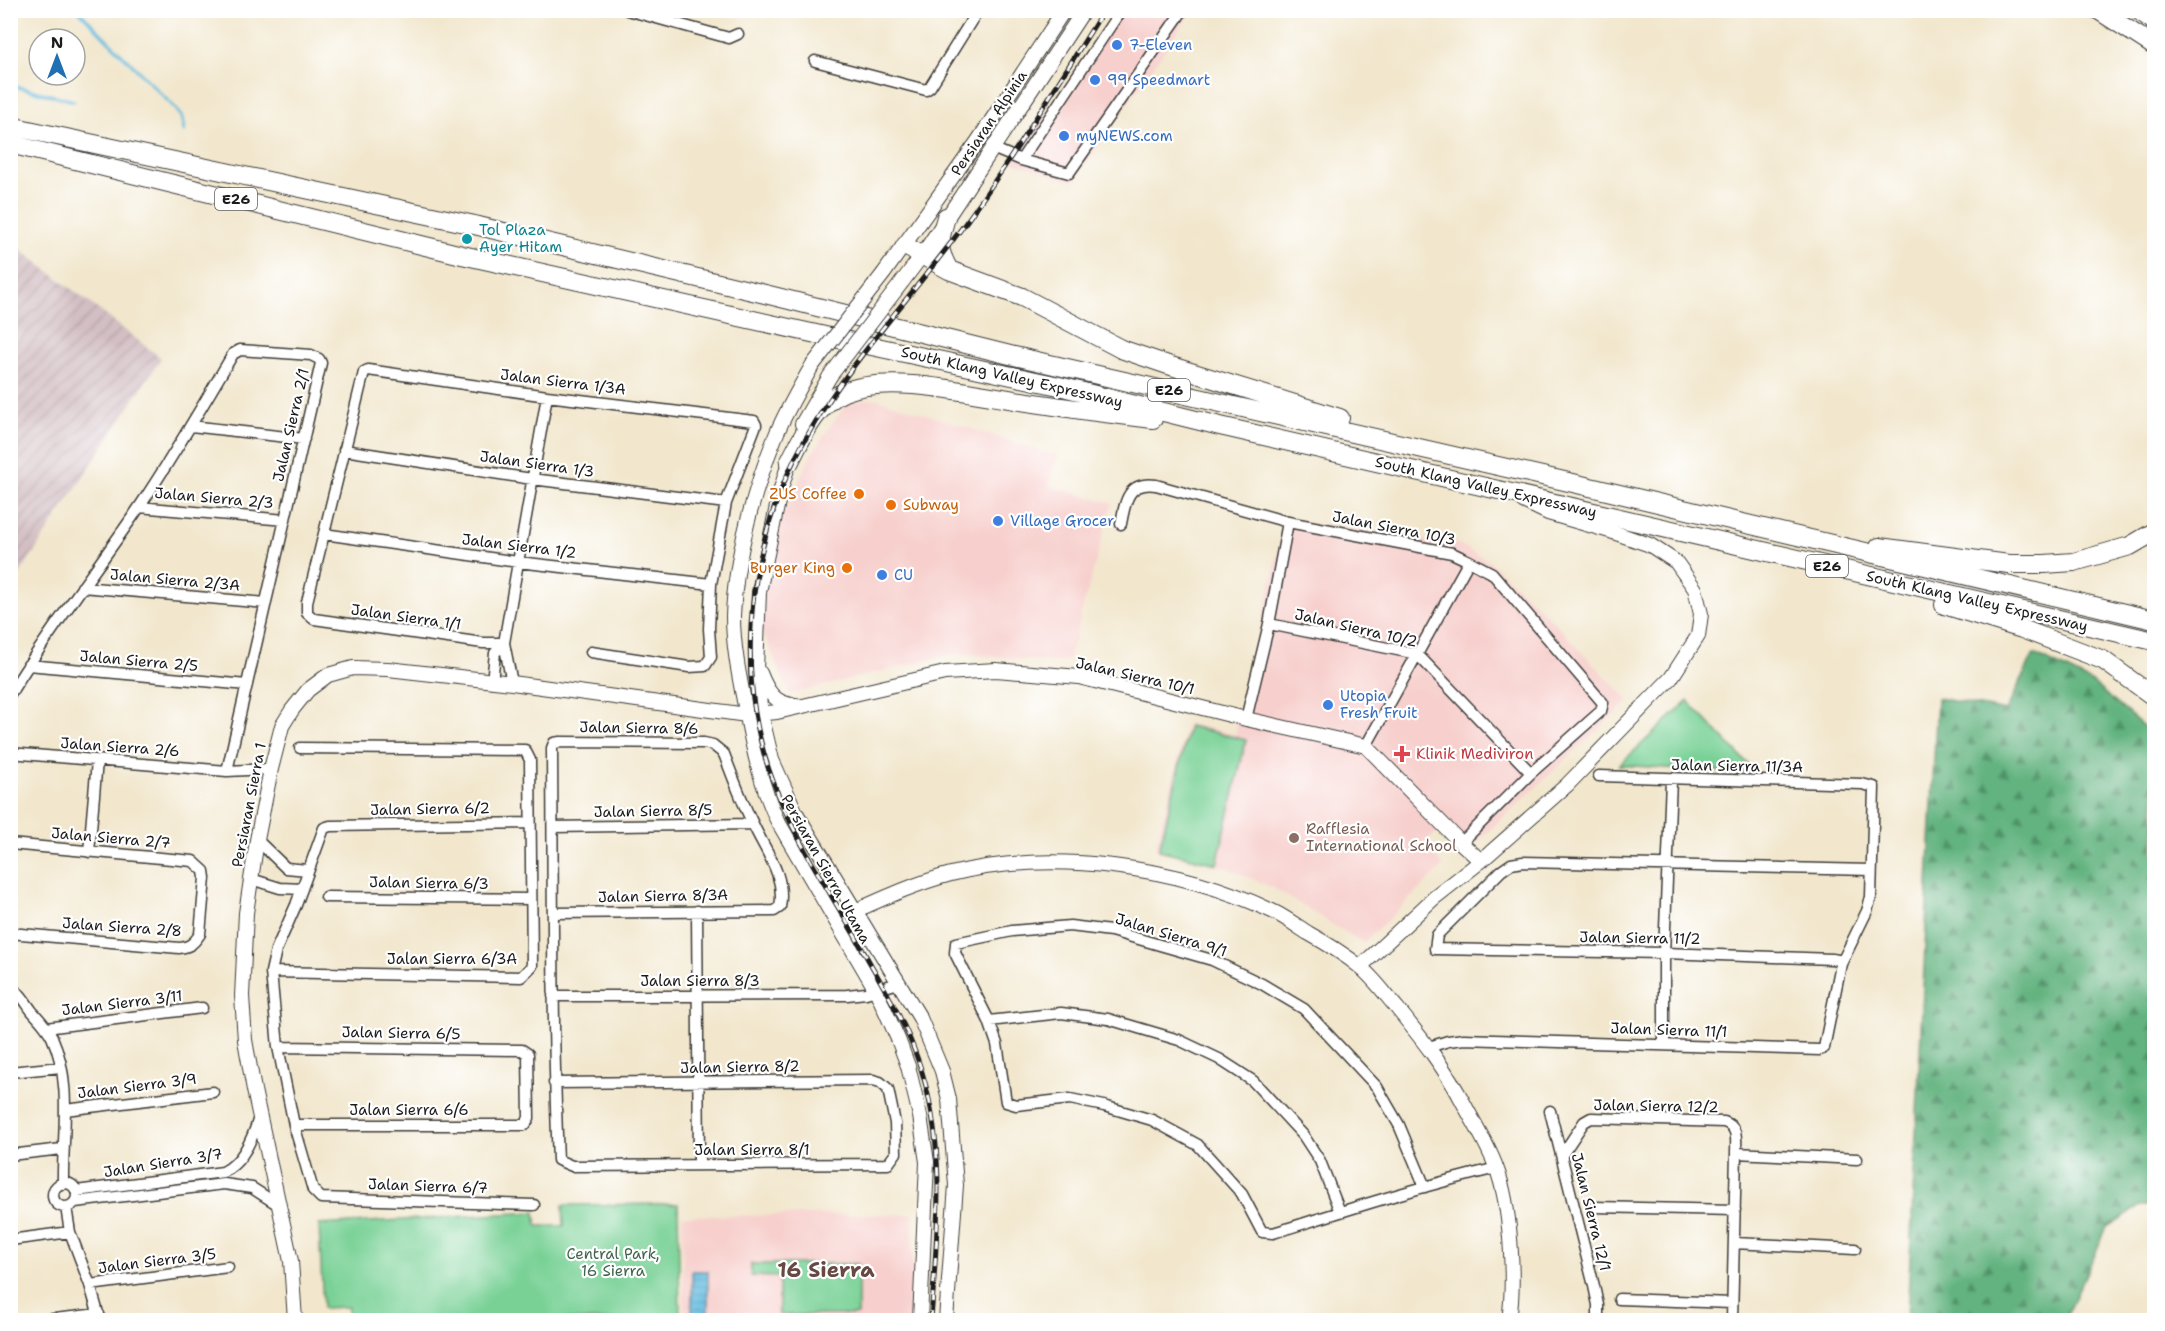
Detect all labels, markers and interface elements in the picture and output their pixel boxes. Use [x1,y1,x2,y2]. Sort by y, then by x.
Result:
north arrow [27,27,87,87]
text: N [51,32,63,53]
place label: 7-Eleven [1129,35,1192,55]
marker: 7-Eleven [1110,38,1124,52]
street label: Persiaran Alpinia [946,66,1032,179]
place label: 99 Speedmart [1107,70,1210,90]
marker: 99 Speedmart [1088,73,1102,87]
place label: myNEWS.com [1076,126,1173,146]
marker: myNEWS.com [1057,129,1071,143]
road number: E26 [215,188,257,210]
place label: Tol Plaza Ayer Hitam [479,220,562,257]
marker: Tol Plaza Ayer Hitam [460,232,474,246]
street label: South Klang Valley Expressway [899,342,1125,412]
street label: Jalan Sierra 1/3A [499,364,627,400]
street label: Jalan Sierra 2/1 [268,366,314,484]
road number: E26 [1148,379,1190,401]
street label: Jalan Sierra 1/3 [478,446,596,482]
street label: South Klang Valley Expressway [1373,452,1599,522]
street label: Jalan Sierra 2/3 [153,483,275,513]
place label: ZUS Coffee [769,484,847,504]
marker: ZUS Coffee [852,487,866,501]
place label: Subway [903,495,959,515]
marker: Subway [884,498,898,512]
street label: Jalan Sierra 10/3 [1330,506,1458,550]
place label: Village Grocer [1010,511,1114,531]
marker: Village Grocer [991,514,1005,528]
street label: Jalan Sierra 1/2 [461,529,577,563]
road number: E26 [1806,555,1848,577]
place label: Burger King [750,558,835,578]
marker: Burger King [840,561,854,575]
street label: Jalan Sierra 2/3A [109,564,241,596]
place label: CU [894,565,913,585]
street label: South Klang Valley Expressway [1864,566,2090,636]
marker: CU [875,568,889,582]
street label: Jalan Sierra 1/1 [349,599,463,635]
street label: Jalan Sierra 10/2 [1293,604,1419,652]
street label: Jalan Sierra 2/5 [79,646,199,676]
street label: Jalan Sierra 10/1 [1074,653,1196,699]
place label: Utopia Fresh Fruit [1340,686,1418,723]
marker: Utopia Fresh Fruit [1321,698,1335,712]
street label: Jalan Sierra 8/6 [579,717,699,739]
street label: Jalan Sierra 2/6 [60,733,180,761]
street label: Persiaran Sierra 1 [227,741,271,869]
place label: Klinik Mediviron [1416,744,1533,764]
marker: Klinik Mediviron [1393,745,1411,763]
street label: Jalan Sierra 11/3A [1671,755,1803,777]
street label: Persiaran Sierra Utama [777,791,876,948]
street label: Jalan Sierra 6/2 [370,798,490,820]
street label: Jalan Sierra 8/5 [593,800,713,822]
place label: Rafflesia International School [1306,819,1457,856]
street label: Jalan Sierra 2/7 [50,823,172,853]
marker: Rafflesia International School [1287,831,1301,845]
street label: Jalan Sierra 6/3 [369,872,489,894]
street label: Jalan Sierra 8/3A [598,885,728,907]
street label: Jalan Sierra 9/1 [1113,908,1229,962]
street label: Jalan Sierra 2/8 [61,913,183,941]
street label: Jalan Sierra 11/2 [1579,927,1701,949]
street label: Jalan Sierra 6/3A [387,949,517,969]
street label: Jalan Sierra 8/3 [640,971,760,991]
street label: Jalan Sierra 3/11 [61,986,183,1020]
street label: Jalan Sierra 11/1 [1610,1018,1728,1042]
street label: Jalan Sierra 6/5 [341,1022,461,1044]
street label: Jalan Sierra 8/2 [680,1056,800,1078]
street label: Jalan Sierra 3/9 [76,1069,198,1103]
street label: Jalan Sierra 12/2 [1593,1095,1719,1117]
street label: Jalan Sierra 6/6 [349,1100,469,1120]
street label: Jalan Sierra 8/1 [694,1140,810,1160]
street label: Jalan Sierra 3/7 [102,1144,224,1182]
street label: Jalan Sierra 12/1 [1567,1151,1615,1273]
street label: Jalan Sierra 6/7 [368,1174,488,1198]
street label: Jalan Sierra 3/5 [97,1244,217,1278]
park label: Central Park, 16 Sierra [566,1244,660,1281]
district label: 16 Sierra [777,1256,875,1284]

